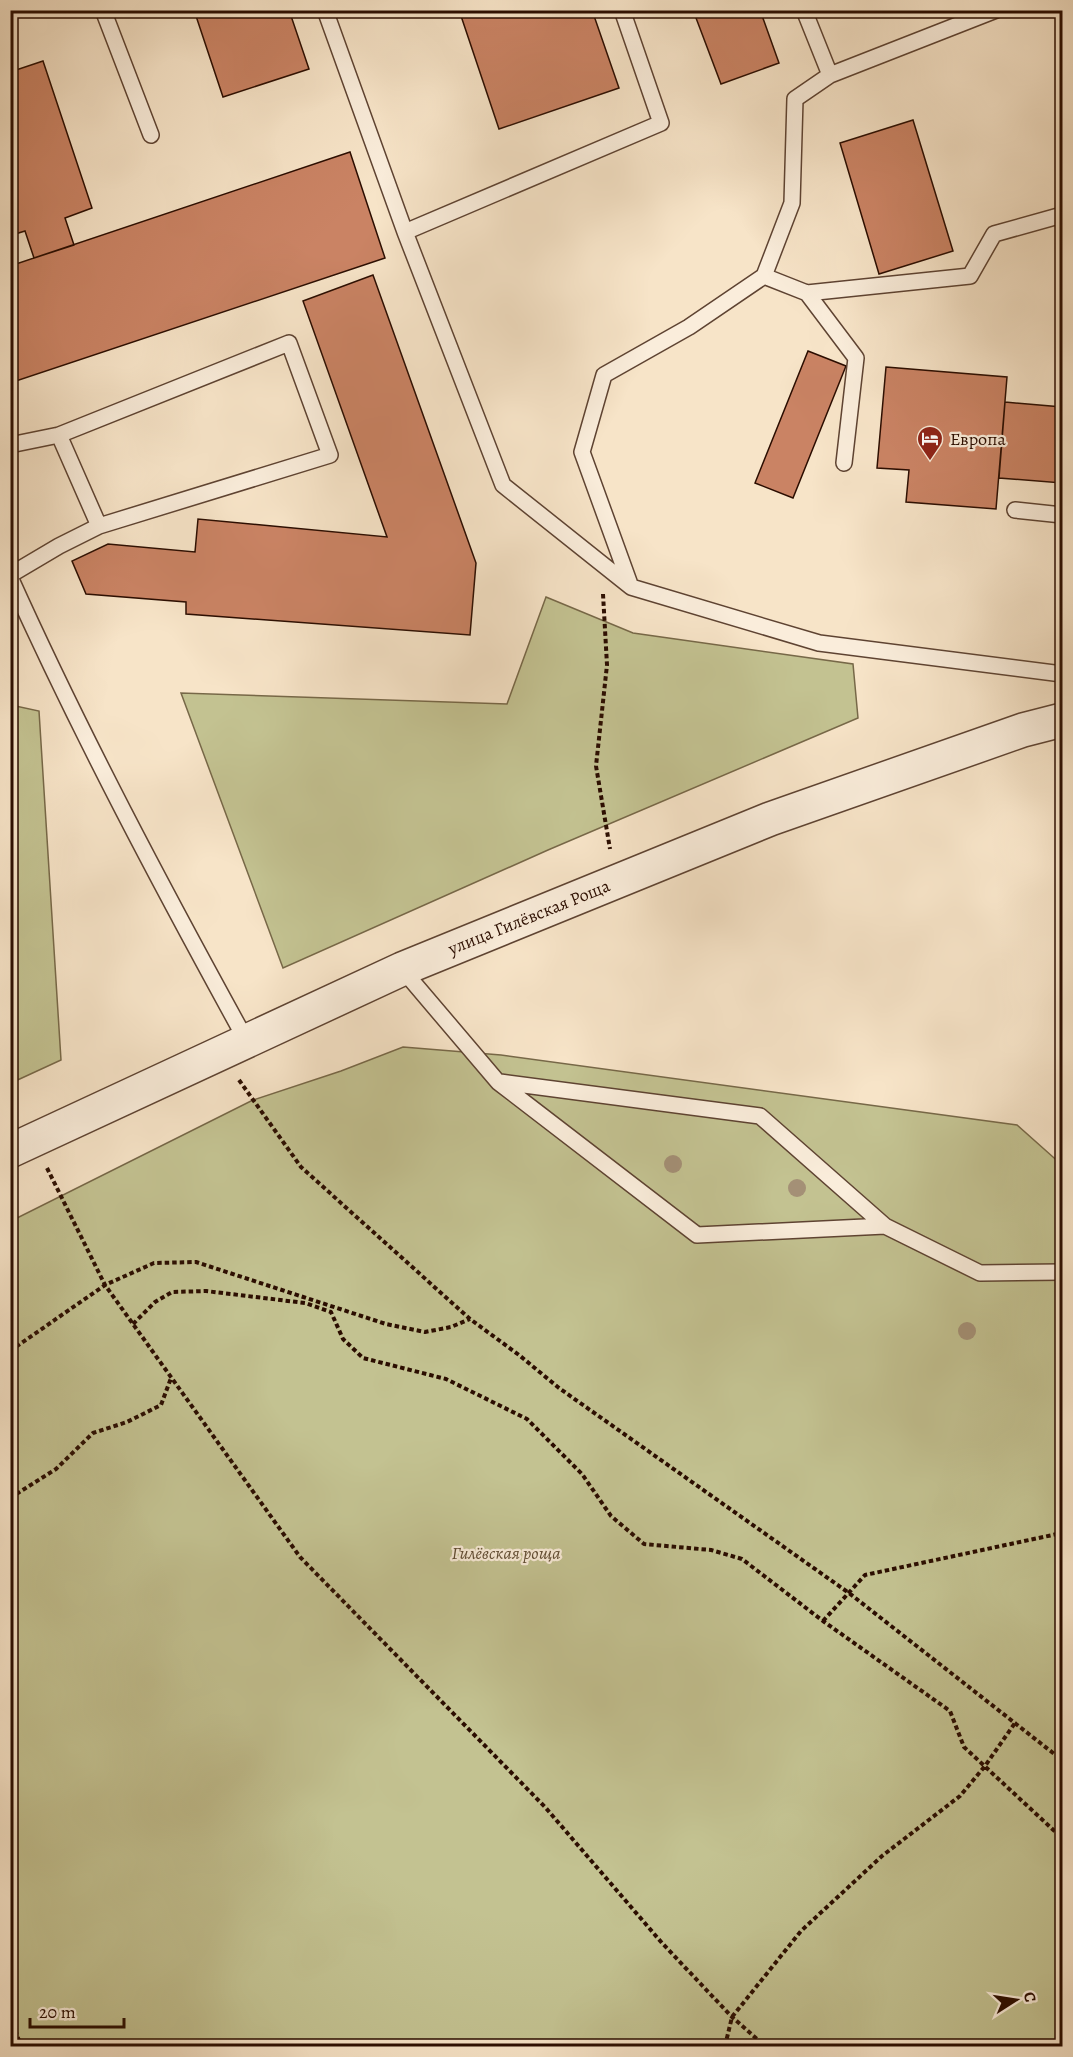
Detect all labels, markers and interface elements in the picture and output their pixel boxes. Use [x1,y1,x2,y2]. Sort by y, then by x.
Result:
hotel icon: Европа [915,424,945,462]
place label: Европа [950,427,1006,451]
street label: улица Гилёвская Роща [444,873,614,961]
park label: Гилёвская роща [451,1541,561,1565]
north arrow [986,1970,1046,2030]
text: С [1018,1990,1042,2004]
scale bar [30,1991,124,2029]
text: 20 m [39,2000,76,2024]

